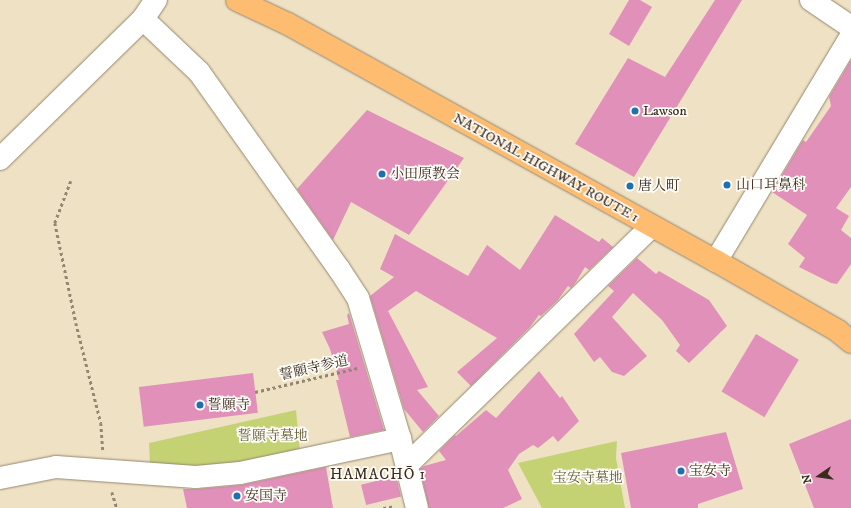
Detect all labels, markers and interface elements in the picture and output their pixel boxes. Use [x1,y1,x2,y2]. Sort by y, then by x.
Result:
place label: Lawson [643,103,687,119]
marker: Lawson [630,106,640,116]
street label: NATIONAL HIGHWAY ROUTE 1 [450,110,642,226]
place label: 小田原教会 [390,166,460,182]
marker: 小田原教会 [377,169,387,179]
place label: 山口耳鼻科 [736,177,806,193]
place label: 唐人町 [638,178,680,194]
marker: 山口耳鼻科 [721,179,733,191]
marker: 唐人町 [625,181,635,191]
street label: 誓願寺参道 [278,352,350,384]
place label: 誓願寺 [208,397,250,413]
marker: 誓願寺 [195,400,205,410]
park label: 誓願寺墓地 [238,428,308,444]
north arrow [799,456,839,496]
place label: 宝安寺 [689,463,731,479]
district label: HAMACHŌ 1 [330,466,426,484]
marker: 宝安寺 [676,466,686,476]
park label: 宝安寺墓地 [553,470,623,486]
text: N [799,473,815,485]
place label: 安国寺 [245,488,287,504]
marker: 安国寺 [232,491,242,501]

